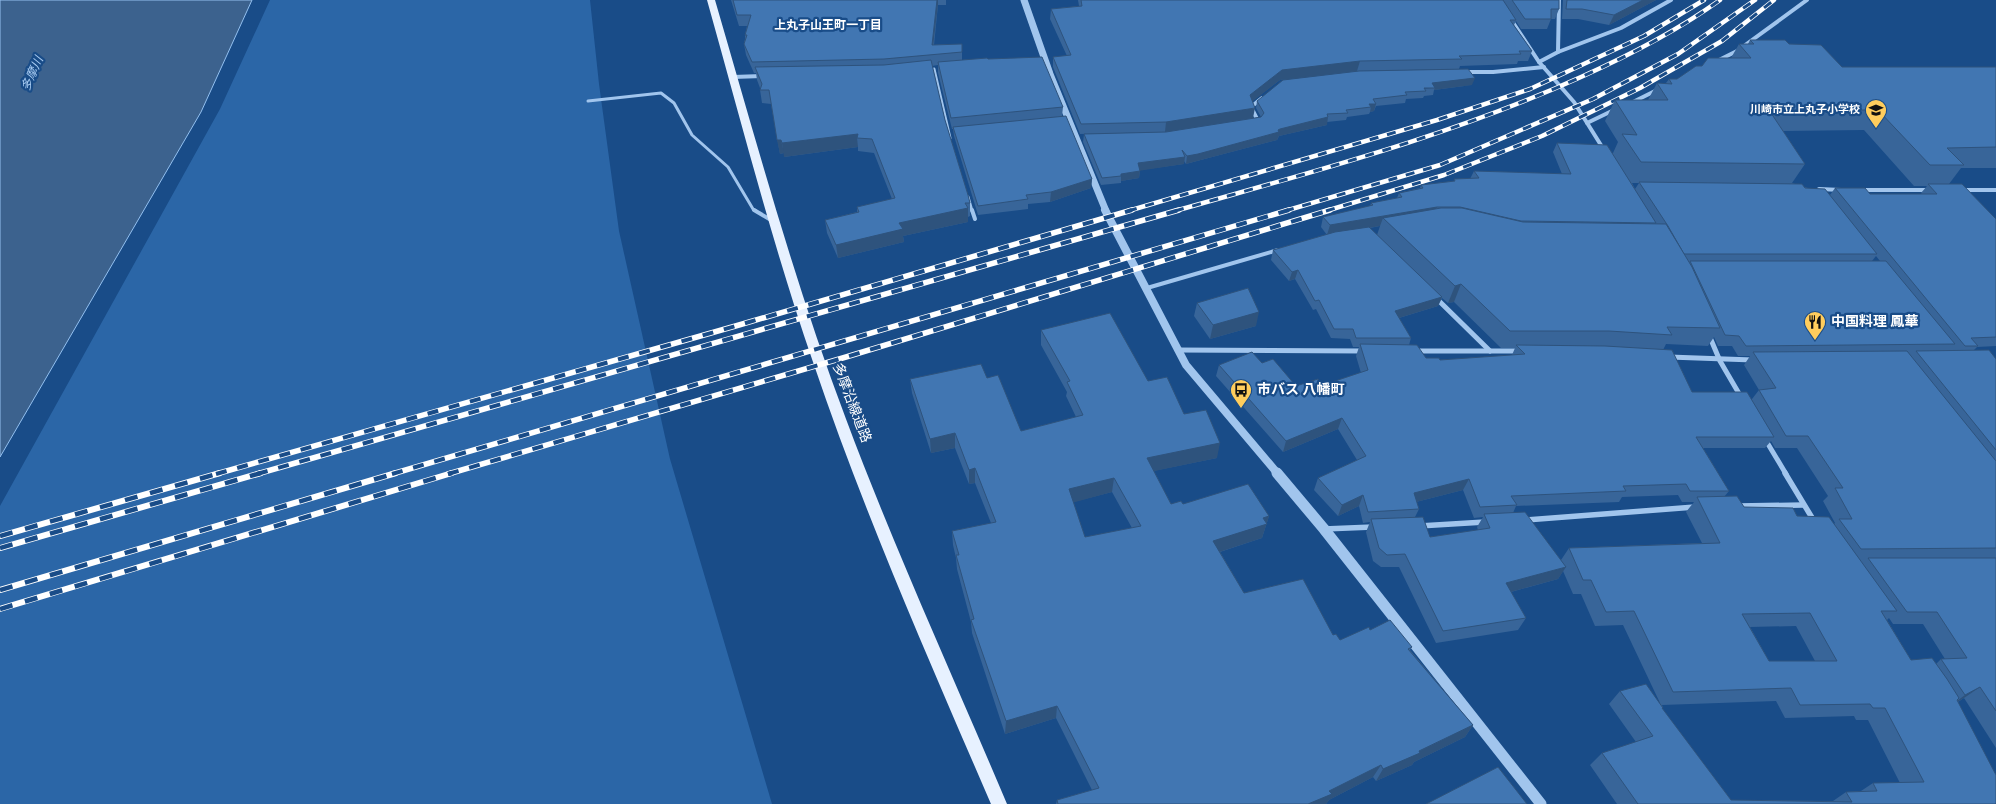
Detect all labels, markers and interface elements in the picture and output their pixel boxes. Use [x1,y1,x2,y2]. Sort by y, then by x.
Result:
district label: 上丸子山王町一丁目 [774,18,882,34]
water label: 多摩川 [18,52,48,94]
school or university icon: 川崎市立上丸子小学校 [1864,98,1888,129]
place label: 川崎市立上丸子小学校 [1750,103,1860,117]
restaurant icon: 中国料理 鳳華 [1803,310,1827,341]
place label: 中国料理 鳳華 [1831,313,1919,331]
street label: 多摩沿線道路 [828,361,874,445]
bus stop icon: 市バス 八幡町 [1229,378,1253,409]
place label: 市バス 八幡町 [1257,382,1345,399]

